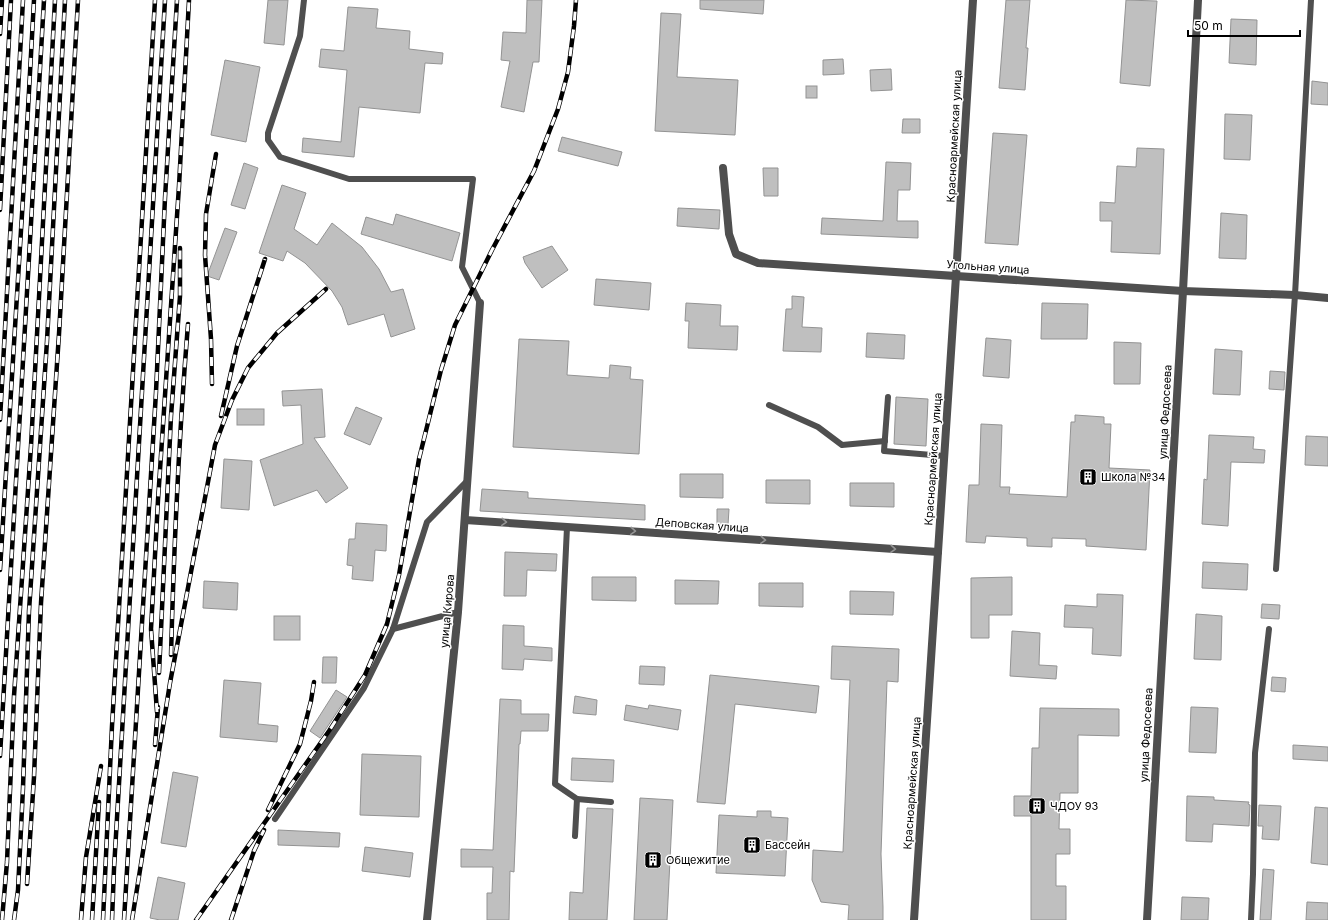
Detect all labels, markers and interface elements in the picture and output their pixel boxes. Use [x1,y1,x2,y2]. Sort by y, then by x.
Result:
scale bar [1188,12,1300,38]
text: 50 m [1194,18,1223,33]
street label: Красноармейская улица [944,69,964,203]
street label: Угольная улица [946,257,1030,277]
street label: улица Федосеева [1156,364,1174,460]
street label: Красноармейская улица [921,392,945,526]
building icon: Школа №34 [1078,467,1098,487]
place label: Школа №34 [1101,470,1165,484]
street label: Деповская улица [655,515,749,535]
one-way arrow [501,518,507,527]
one-way arrow [630,527,636,536]
one-way arrow [760,536,766,545]
one-way arrow [890,544,896,553]
street label: улица Кирова [437,574,457,648]
street label: улица Федосеева [1137,687,1155,783]
street label: Красноармейская улица [900,716,924,850]
building icon: ЧДОУ 93 [1027,796,1047,816]
place label: ЧДОУ 93 [1050,799,1099,813]
building icon: Бассейн [742,835,762,855]
place label: Бассейн [765,838,810,852]
building icon: Общежитие [643,850,663,870]
place label: Общежитие [666,853,730,867]

